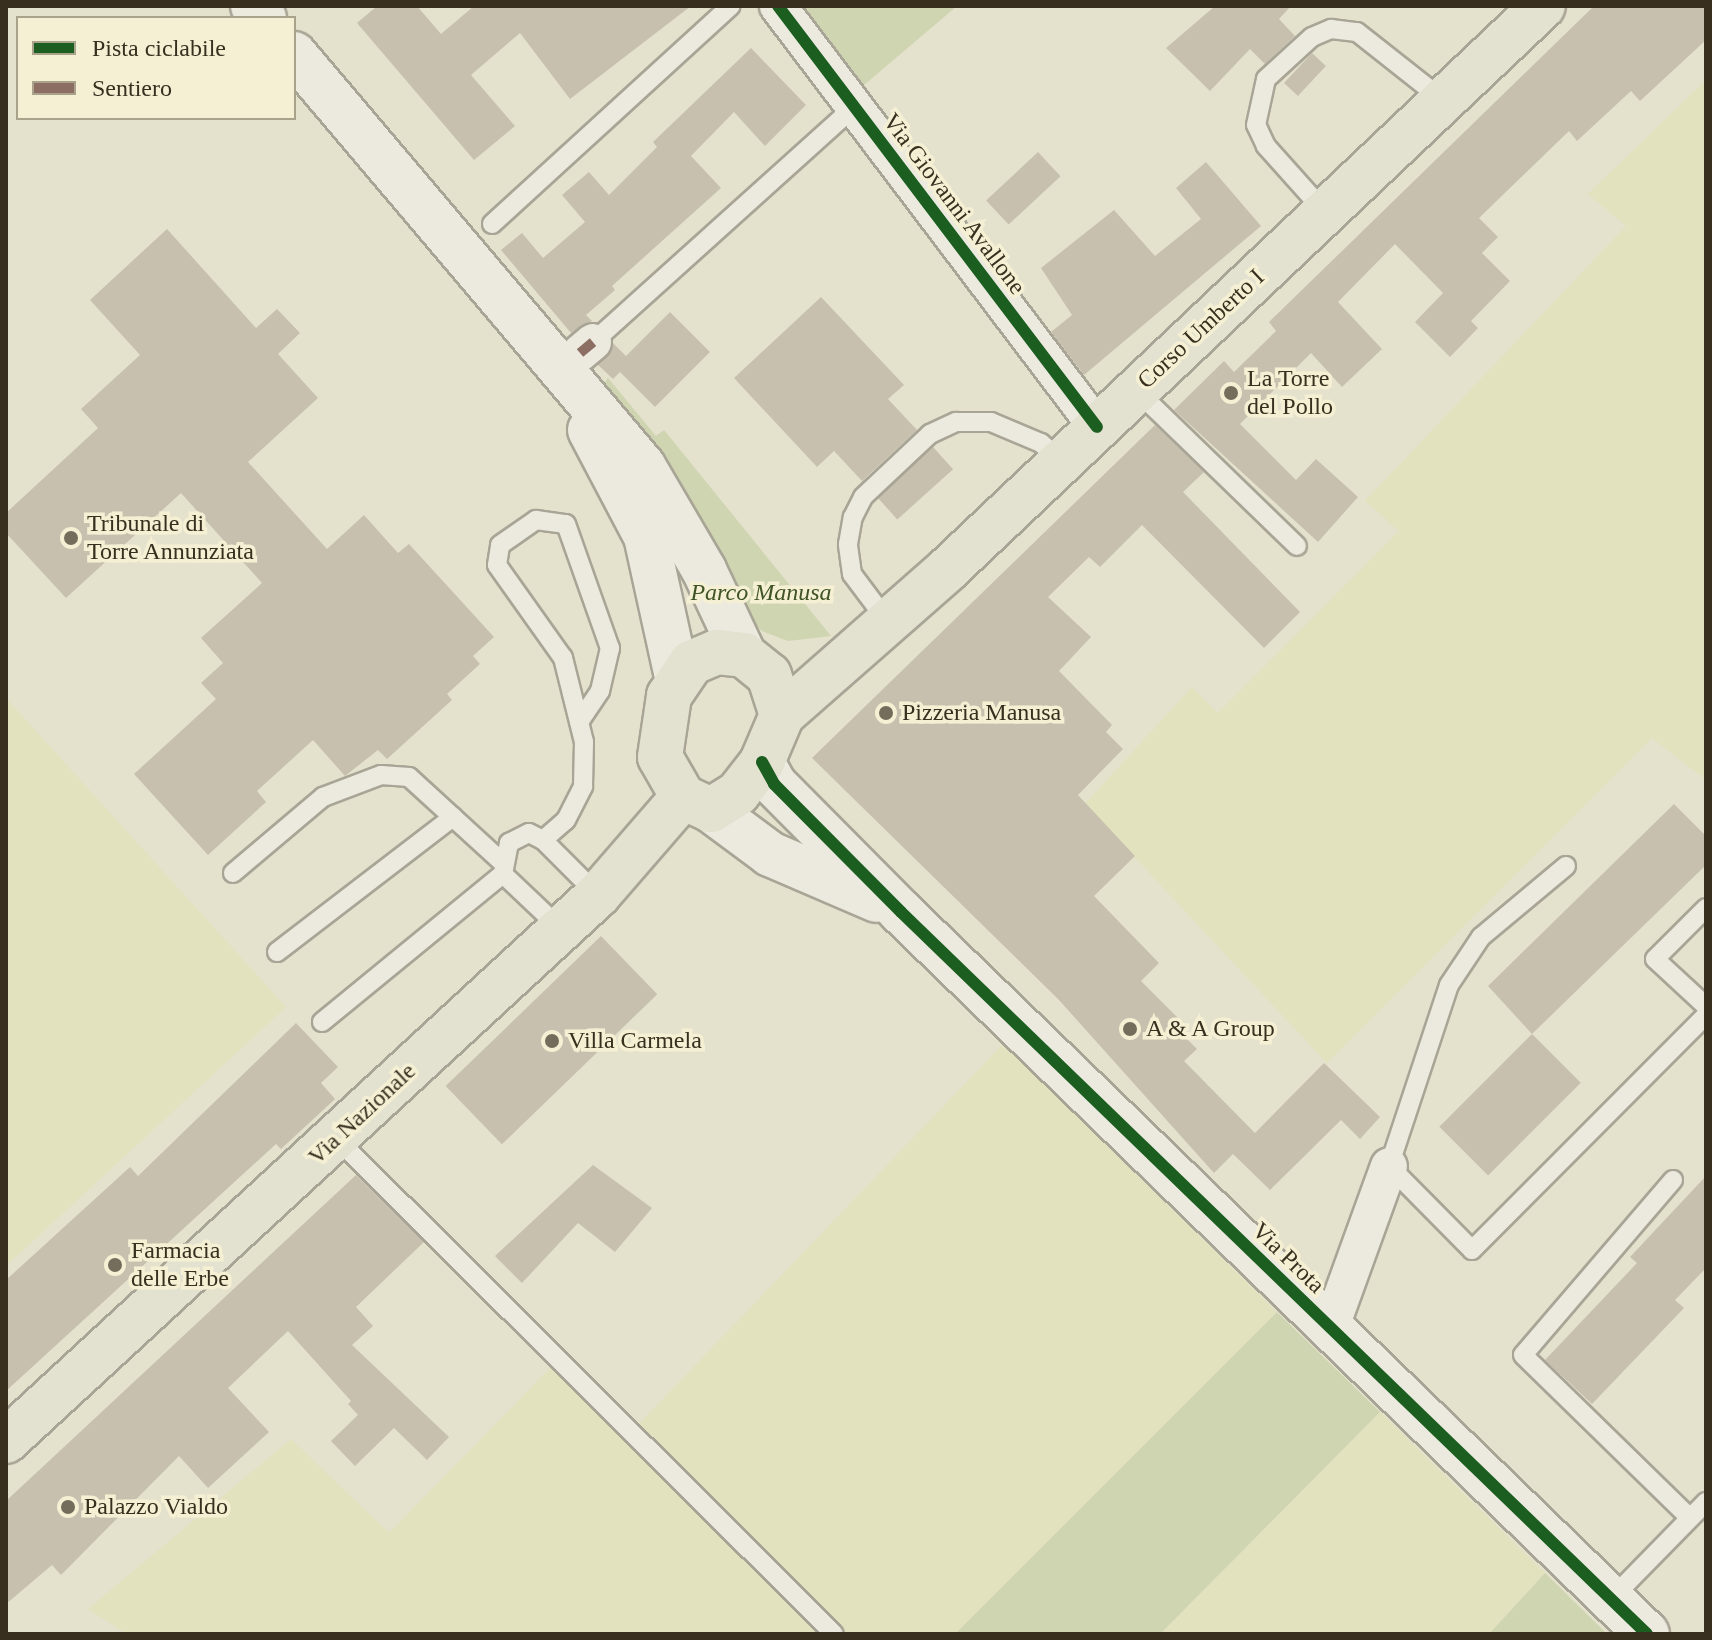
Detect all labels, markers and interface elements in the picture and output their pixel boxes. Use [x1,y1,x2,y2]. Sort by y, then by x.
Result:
legend [16,16,296,120]
text: Pista ciclabile [92,35,226,61]
text: Sentiero [92,75,172,101]
street label: Via Giovanni Avallone [876,107,1032,301]
street label: Corso Umberto I [1132,263,1270,395]
place label: La Torre del Pollo [1247,365,1333,421]
marker: La Torre del Pollo [1222,384,1240,402]
place label: Tribunale di Torre Annunziata [87,510,255,566]
marker: Tribunale di Torre Annunziata [62,529,80,547]
park label: Parco Manusa [690,579,832,607]
place label: Pizzeria Manusa [902,699,1061,727]
marker: Pizzeria Manusa [877,704,895,722]
place label: A & A Group [1146,1015,1279,1043]
marker: A & A Group [1121,1020,1139,1038]
place label: Villa Carmela [568,1027,702,1055]
marker: Villa Carmela [543,1032,561,1050]
street label: Via Nazionale [302,1057,422,1171]
street label: Via Prota [1246,1216,1330,1300]
place label: Farmacia delle Erbe [131,1237,229,1293]
marker: Farmacia delle Erbe [106,1256,124,1274]
place label: Palazzo Vialdo [84,1493,229,1521]
marker: Palazzo Vialdo [59,1498,77,1516]

